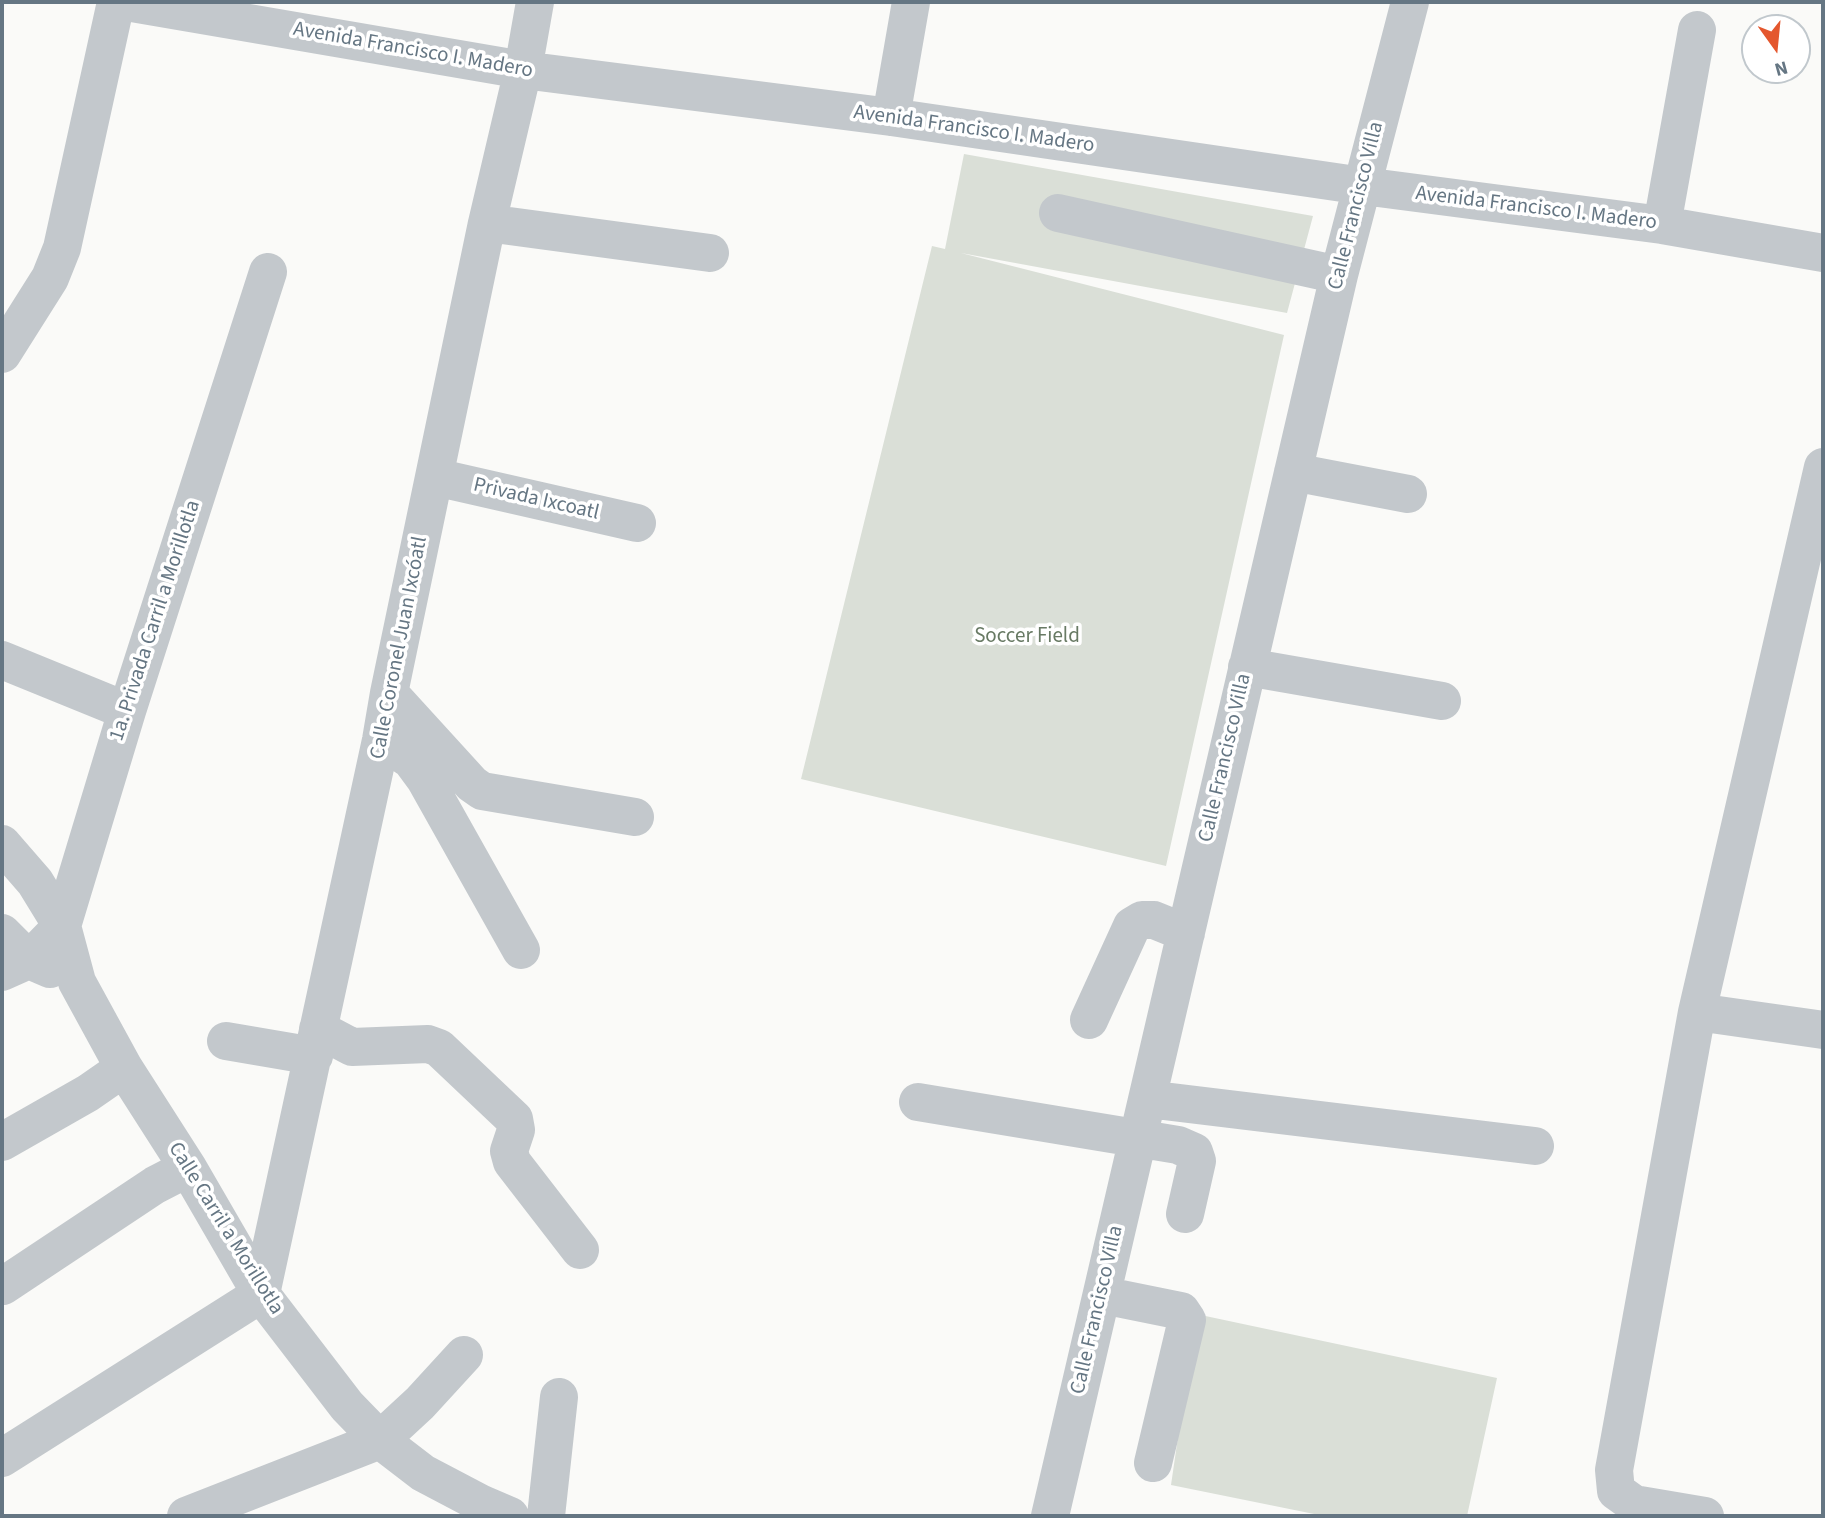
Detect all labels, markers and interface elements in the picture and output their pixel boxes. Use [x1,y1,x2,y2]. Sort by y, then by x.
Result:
north arrow [1741,14,1811,84]
street label: Avenida Francisco I. Madero [291,18,535,84]
text: N [1771,53,1791,83]
street label: Avenida Francisco I. Madero [852,101,1096,159]
street label: Calle Francisco Villa [1324,119,1390,293]
street label: Avenida Francisco I. Madero [1414,182,1658,236]
street label: Privada Ixcoatl [471,473,601,527]
street label: 1a. Privada Carril a Morillotla [105,497,207,745]
street label: Calle Coronel Juan Ixcóatl [366,534,434,762]
park label: Soccer Field [974,624,1080,650]
street label: Calle Francisco Villa [1194,671,1258,845]
street label: Calle Carril a Morillotla [162,1138,288,1320]
street label: Calle Francisco Villa [1066,1223,1130,1397]

